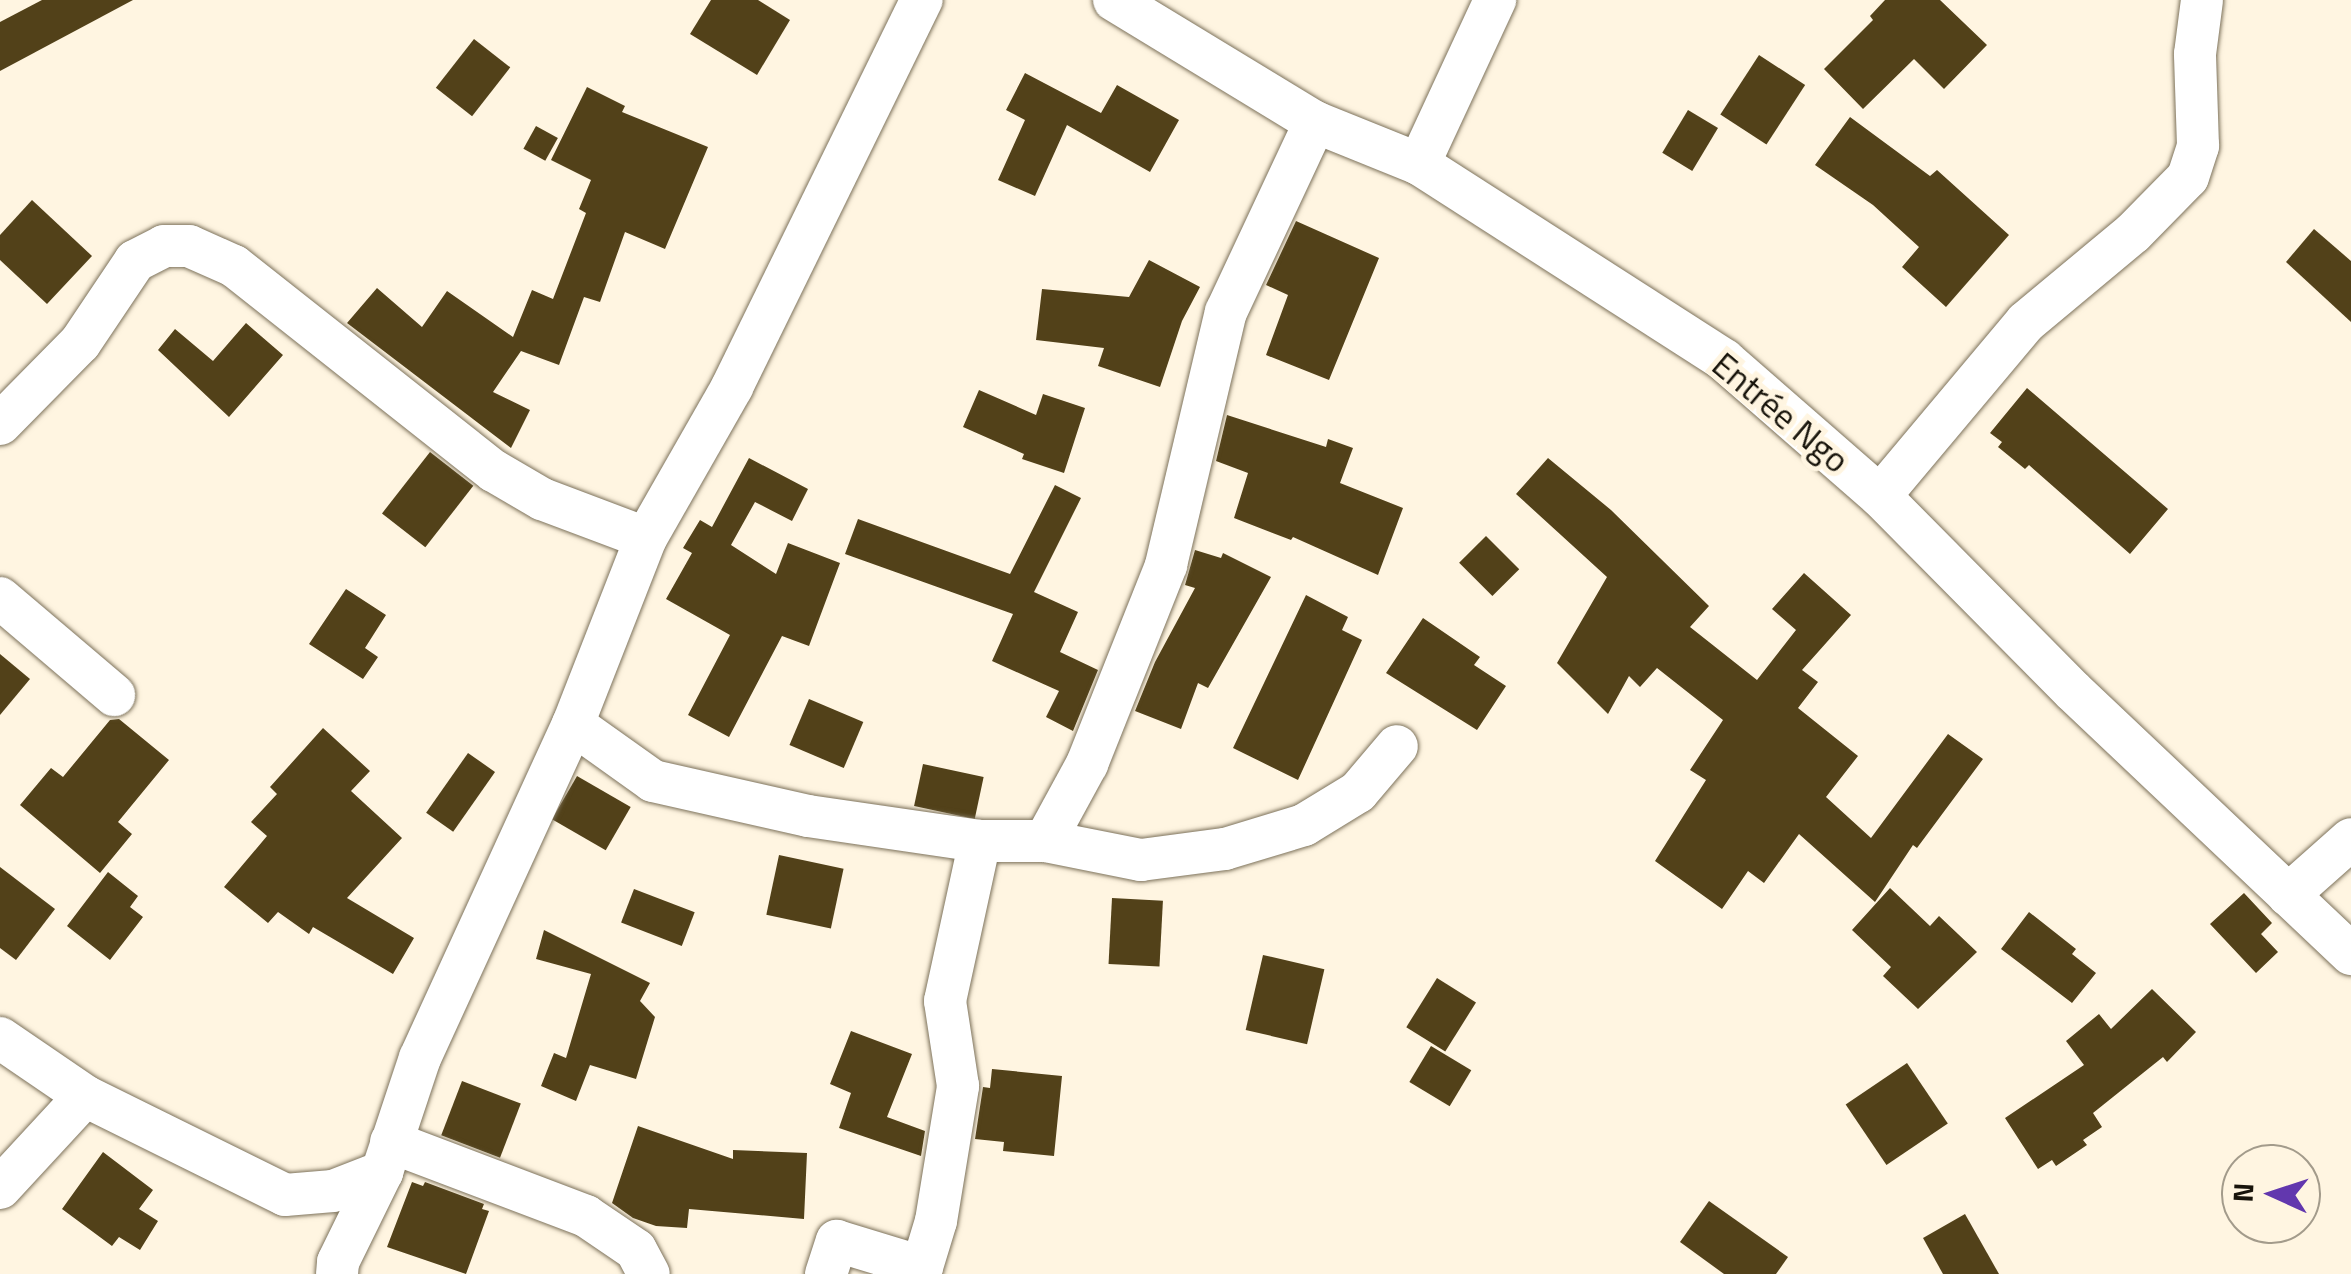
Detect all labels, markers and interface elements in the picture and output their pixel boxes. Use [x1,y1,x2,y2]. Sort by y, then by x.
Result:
street label: Entrée Ngo [1704,343,1858,481]
north arrow [2221,1144,2321,1244]
text: N [2221,1182,2265,1203]

